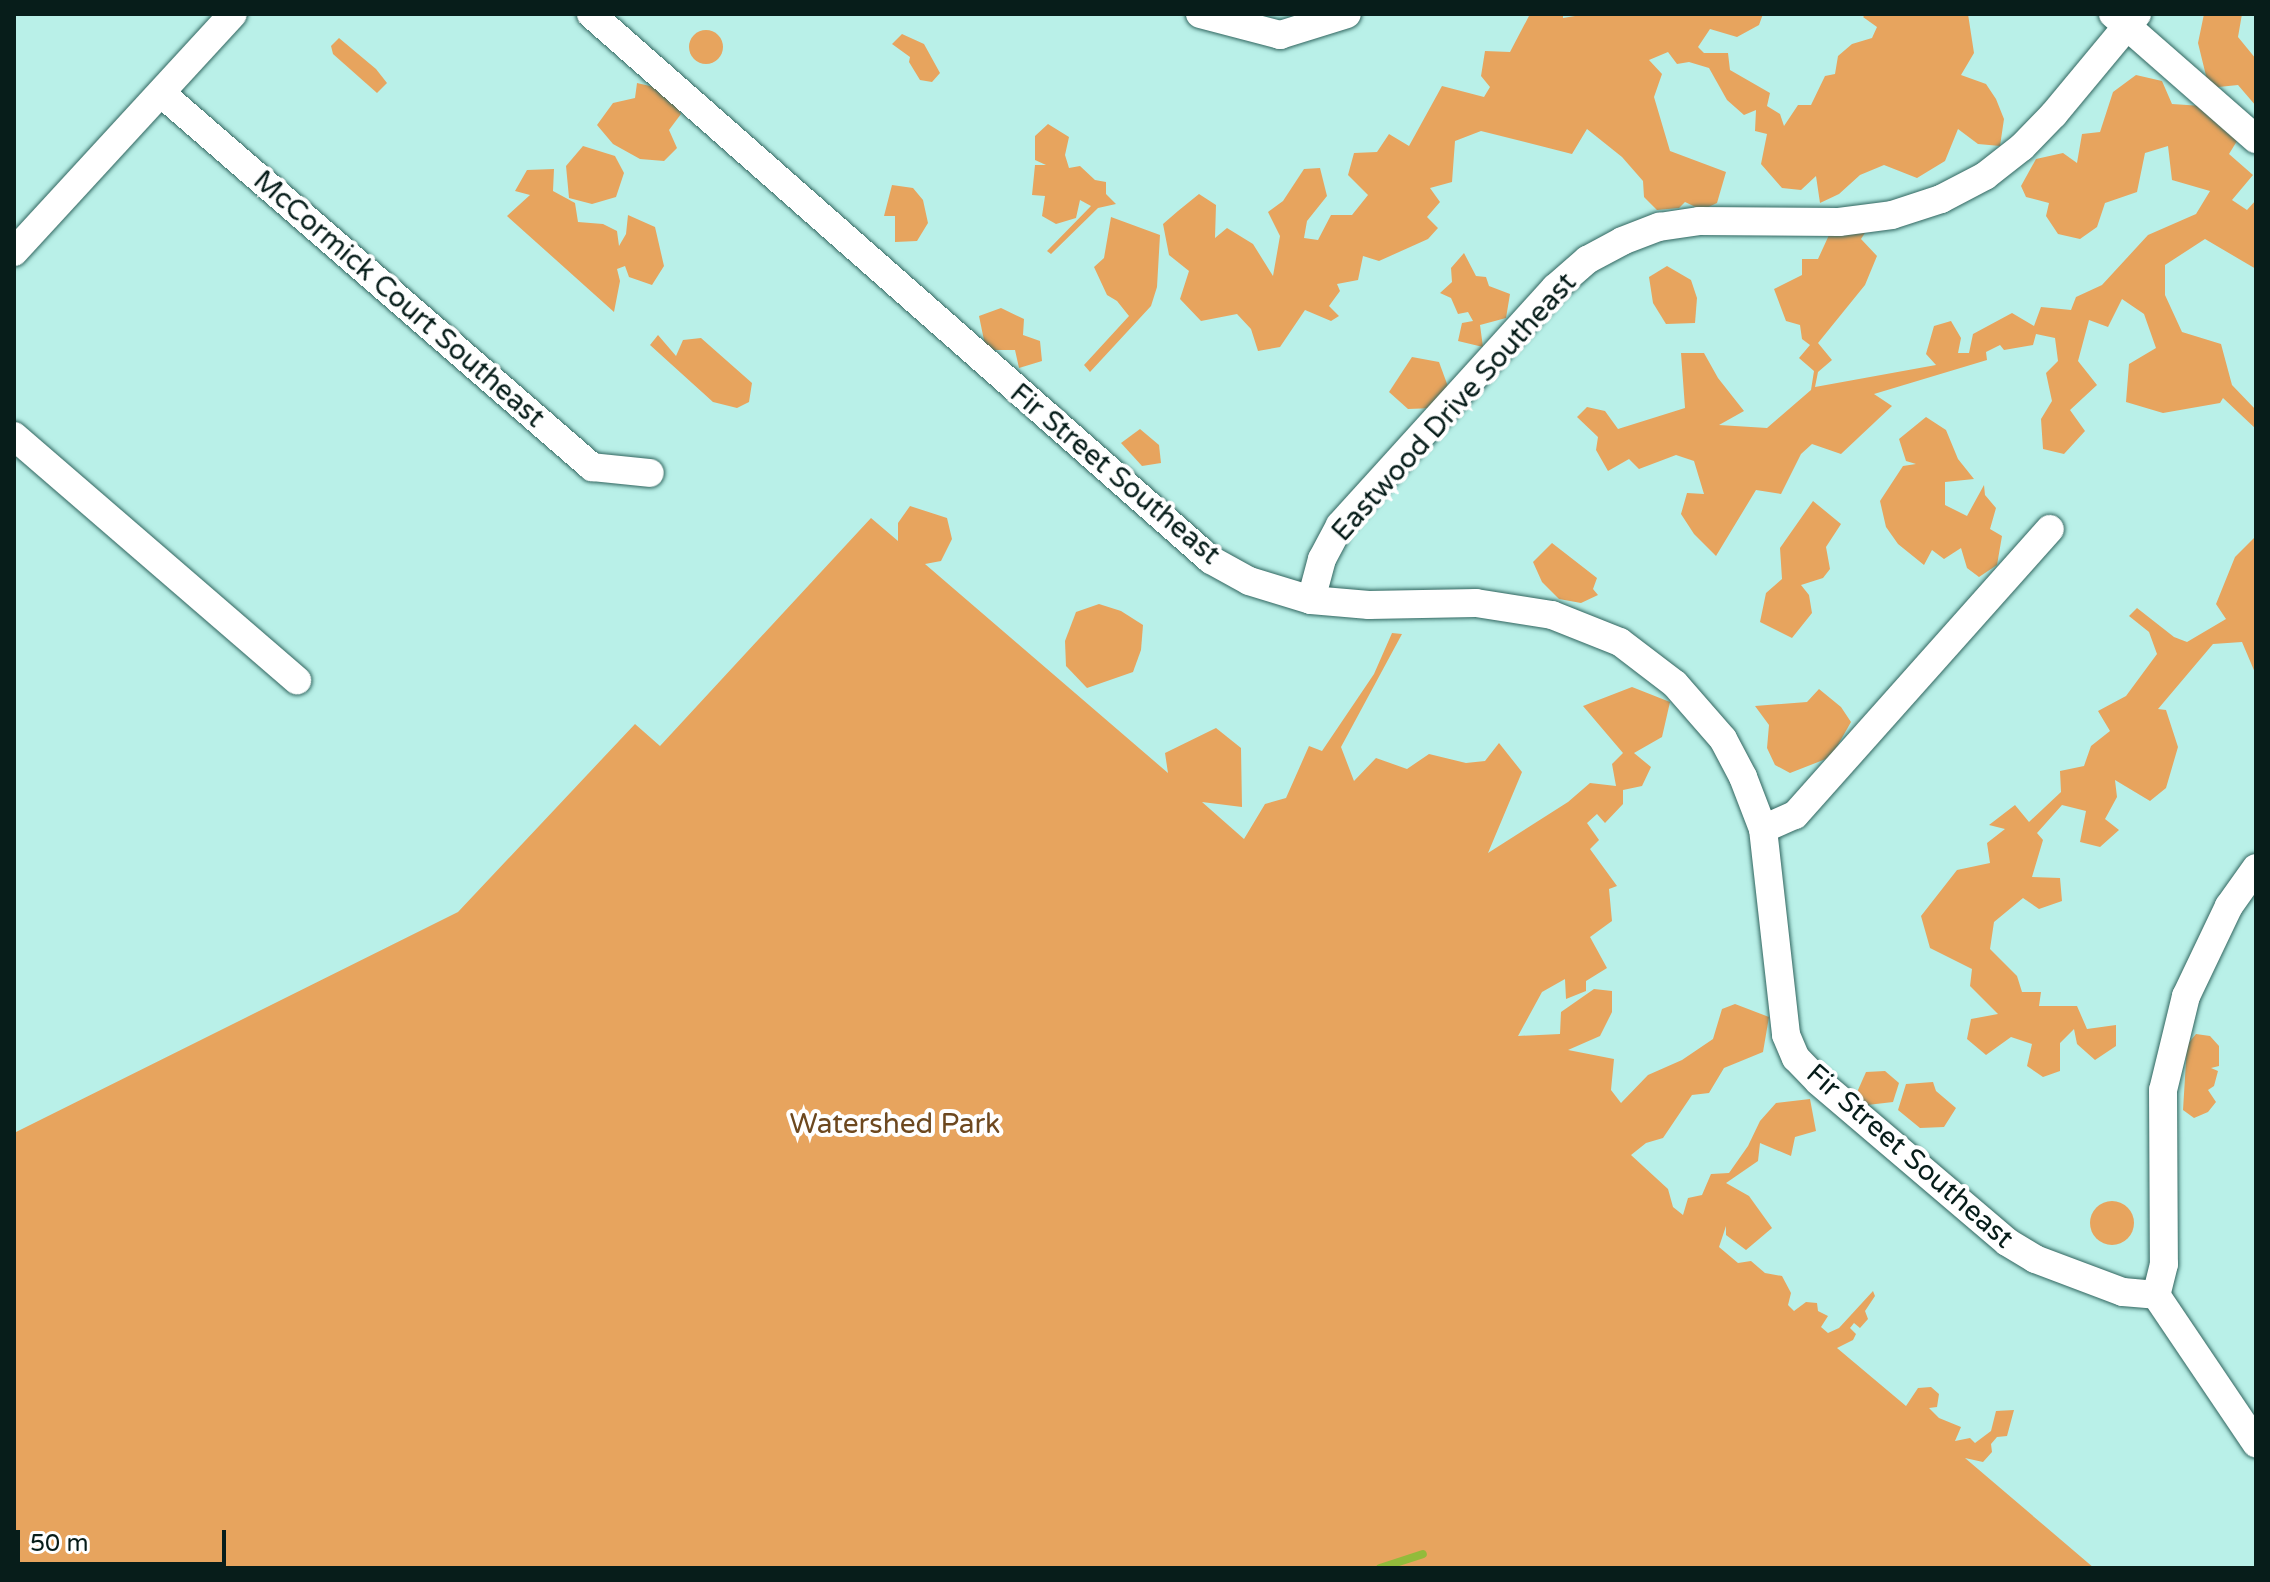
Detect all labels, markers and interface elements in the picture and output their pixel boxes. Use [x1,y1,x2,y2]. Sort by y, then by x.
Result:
street label: McCormick Court Southeast [247,163,551,435]
street label: Eastwood Drive Southeast [1325,266,1583,548]
street label: Fir Street Southeast [1003,376,1227,572]
street label: Fir Street Southeast [1799,1057,2021,1255]
park label: Watershed Park [790,1107,1000,1141]
scale bar [20,1514,230,1564]
text: 50 m [30,1529,88,1558]

